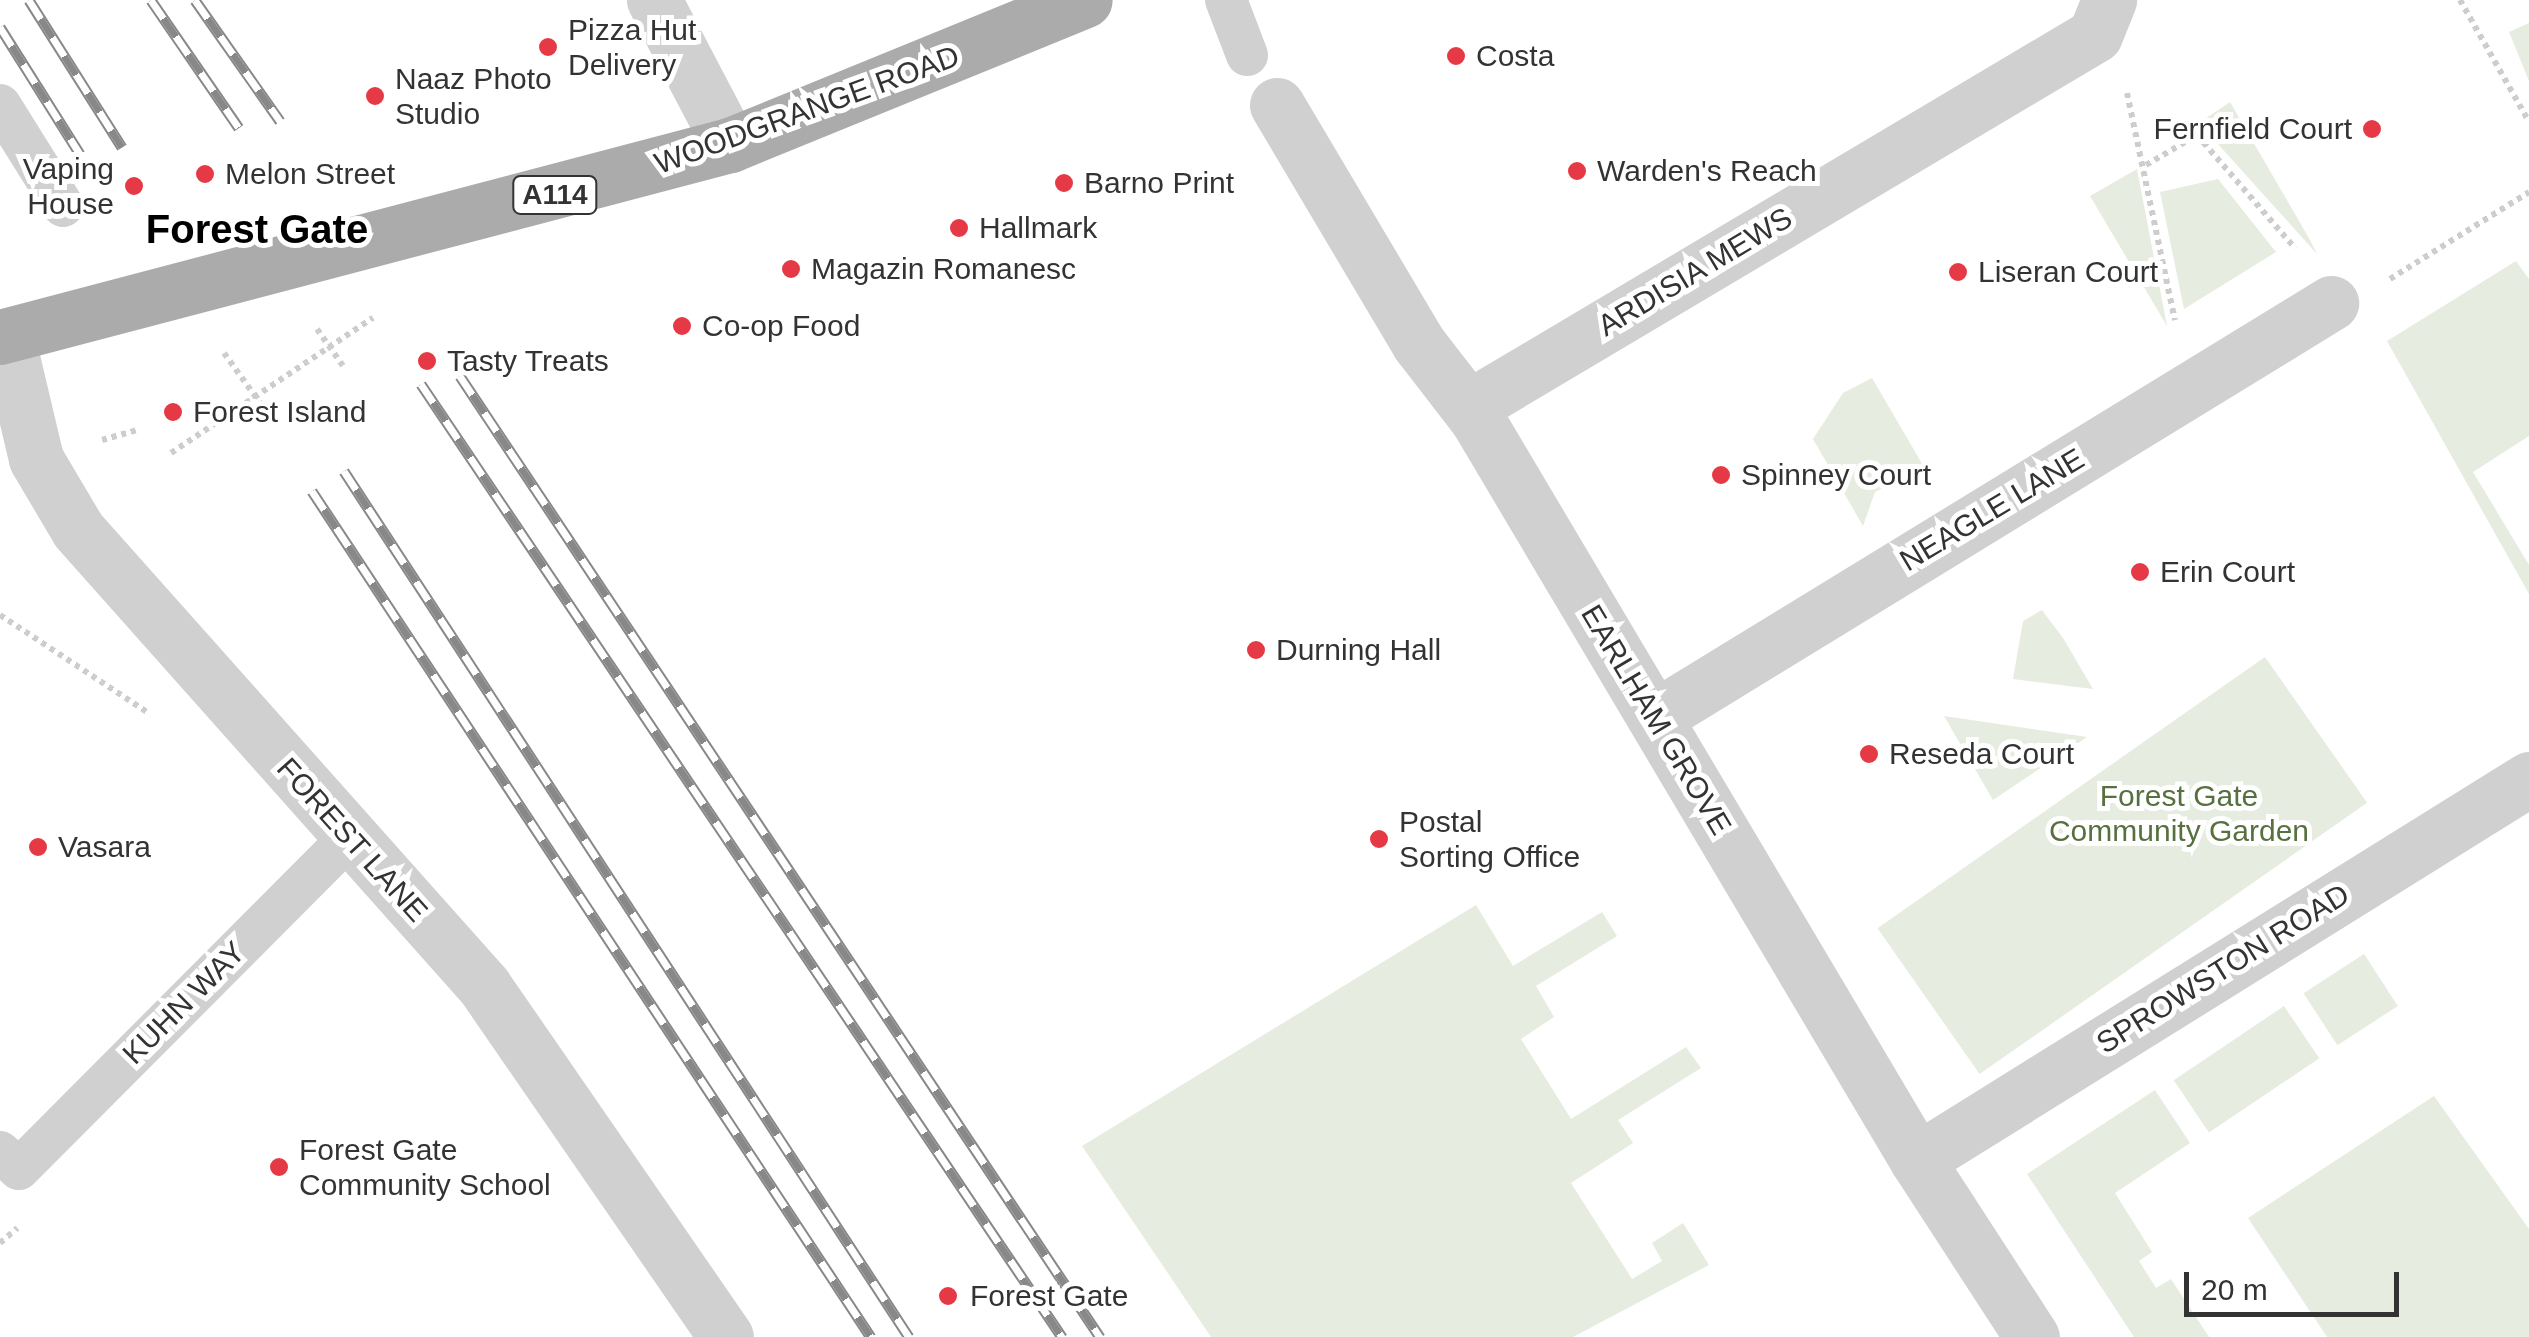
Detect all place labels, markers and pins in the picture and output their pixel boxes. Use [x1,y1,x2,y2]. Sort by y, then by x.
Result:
place label: Pizza Hut Delivery [568,12,696,82]
marker: Pizza Hut Delivery [537,36,559,58]
place label: Costa [1476,38,1554,74]
marker: Costa [1445,45,1467,67]
place label: Naaz Photo Studio [395,61,552,132]
marker: Naaz Photo Studio [364,85,386,107]
place label: Fernfield Court [2154,111,2352,147]
marker: Fernfield Court [2361,118,2383,140]
place label: Vaping House [23,151,114,222]
place label: Warden's Reach [1597,153,1817,189]
place label: Melon Street [225,156,395,192]
marker: Warden's Reach [1566,160,1588,182]
marker: Melon Street [194,163,216,185]
place label: Barno Print [1084,165,1234,201]
marker: Barno Print [1053,172,1075,194]
marker: Vaping House [123,175,145,197]
place label: Hallmark [979,210,1097,246]
marker: Hallmark [948,217,970,239]
place label: Magazin Romanesc [811,251,1076,287]
place label: Liseran Court [1978,254,2158,290]
marker: Magazin Romanesc [780,258,802,280]
marker: Liseran Court [1947,261,1969,283]
place label: Co-op Food [702,308,860,344]
marker: Co-op Food [671,315,693,337]
place label: Tasty Treats [447,343,609,379]
marker: Tasty Treats [416,350,438,372]
place label: Forest Island [193,394,366,430]
marker: Forest Island [162,401,184,423]
place label: Spinney Court [1741,457,1931,493]
marker: Spinney Court [1710,464,1732,486]
place label: Erin Court [2160,554,2295,590]
marker: Erin Court [2129,561,2151,583]
place label: Durning Hall [1276,632,1441,668]
marker: Durning Hall [1245,639,1267,661]
place label: Reseda Court [1889,736,2074,772]
marker: Reseda Court [1858,743,1880,765]
place label: Postal Sorting Office [1399,804,1580,874]
marker: Postal Sorting Office [1368,828,1390,850]
place label: Vasara [58,829,151,865]
marker: Vasara [27,836,49,858]
place label: Forest Gate Community School [299,1132,551,1202]
marker: Forest Gate Community School [268,1156,290,1178]
place label: Forest Gate [970,1278,1128,1314]
marker: Forest Gate [935,1283,961,1309]

